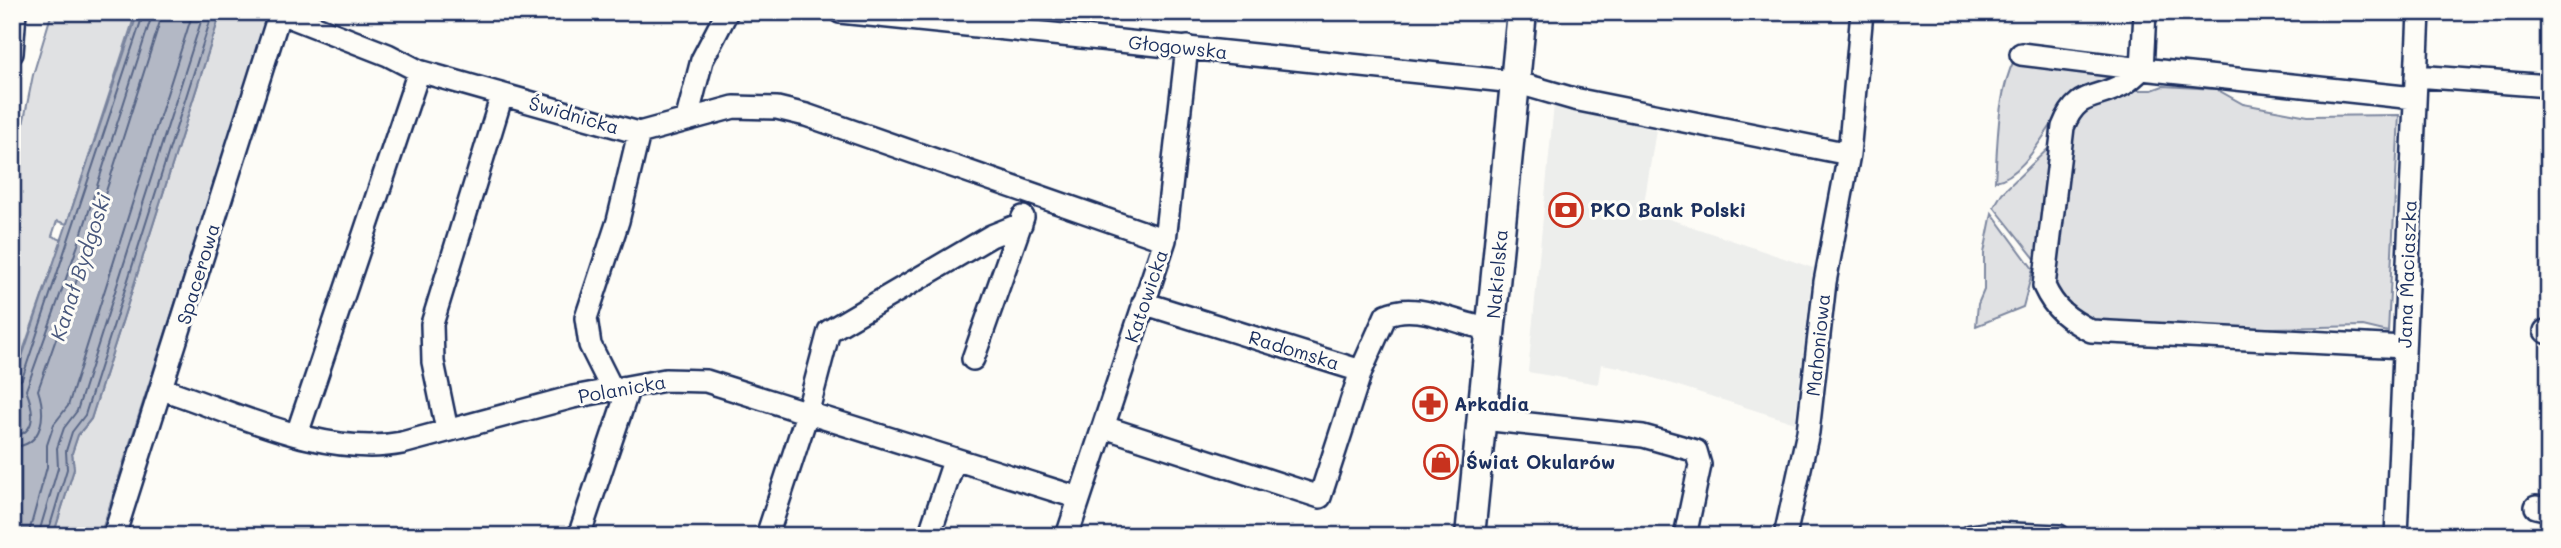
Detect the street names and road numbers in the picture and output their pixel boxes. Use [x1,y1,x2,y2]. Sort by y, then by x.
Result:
street label: Głogowska [1127,29,1229,64]
street label: Świdnicka [526,90,622,139]
street label: Jana Maciaszka [2391,199,2422,348]
street label: Spacerowa [170,220,225,328]
street label: Nakielska [1480,228,1513,320]
street label: Katowicka [1118,246,1173,346]
street label: Mahoniowa [1800,292,1835,398]
street label: Radomska [1246,324,1343,375]
street label: Polanicka [576,368,668,409]

